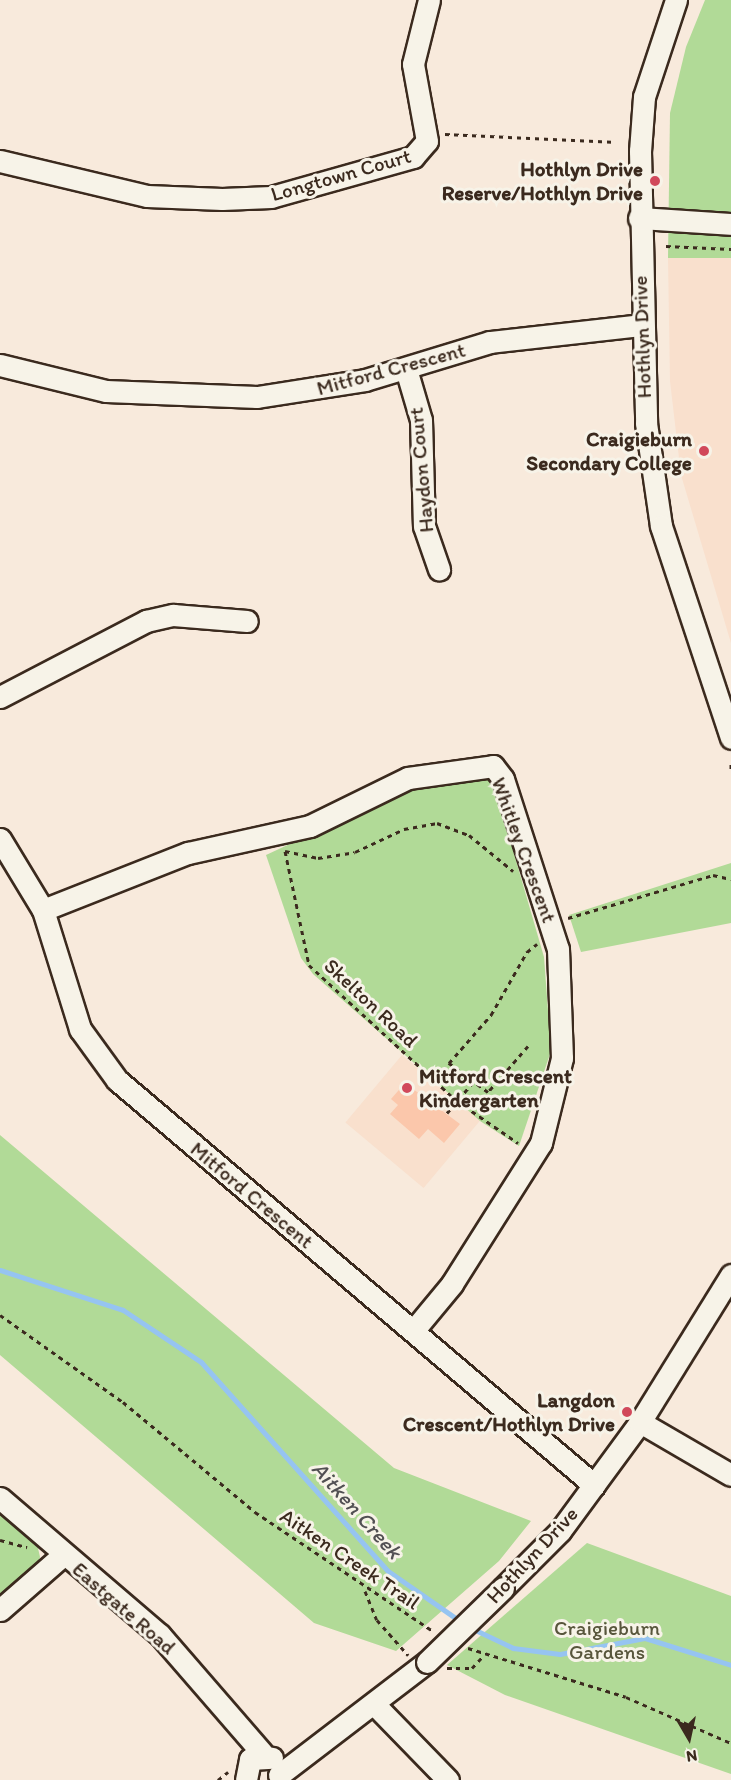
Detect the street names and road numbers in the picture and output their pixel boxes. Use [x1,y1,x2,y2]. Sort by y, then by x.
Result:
street label: Longtown Court [268,143,414,207]
street label: Hothlyn Drive [627,275,657,399]
street label: Mitford Crescent [314,337,468,401]
street label: Haydon Court [403,406,439,534]
street label: Whitley Crescent [486,774,562,926]
street label: Skelton Road [319,953,423,1053]
street label: Mitford Crescent [185,1136,319,1254]
street label: Hothlyn Drive [481,1501,583,1609]
street label: Aitken Creek Trail [276,1503,424,1615]
street label: Eastgate Road [67,1556,181,1660]

